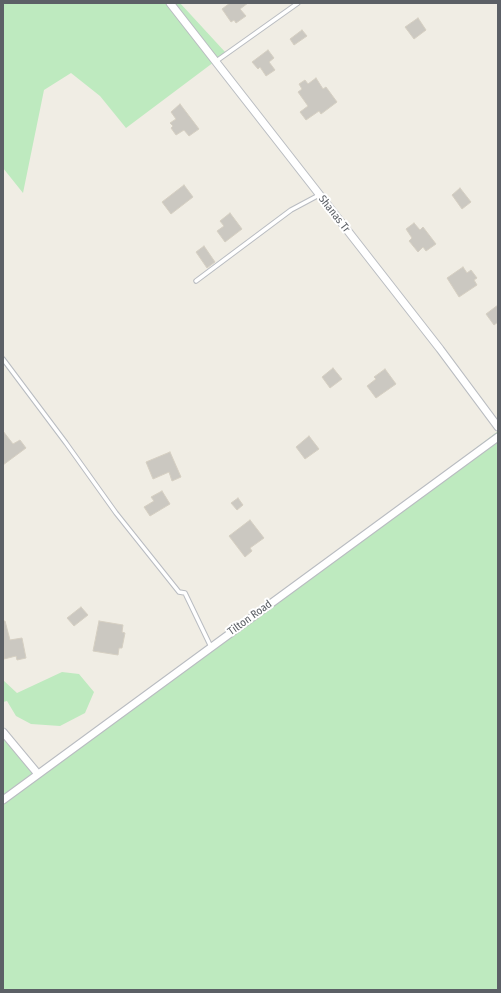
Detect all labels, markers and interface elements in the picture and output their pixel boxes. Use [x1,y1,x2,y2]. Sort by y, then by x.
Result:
street label: Shanas Tr [315,193,353,235]
street label: Tilton Road [225,598,275,638]

